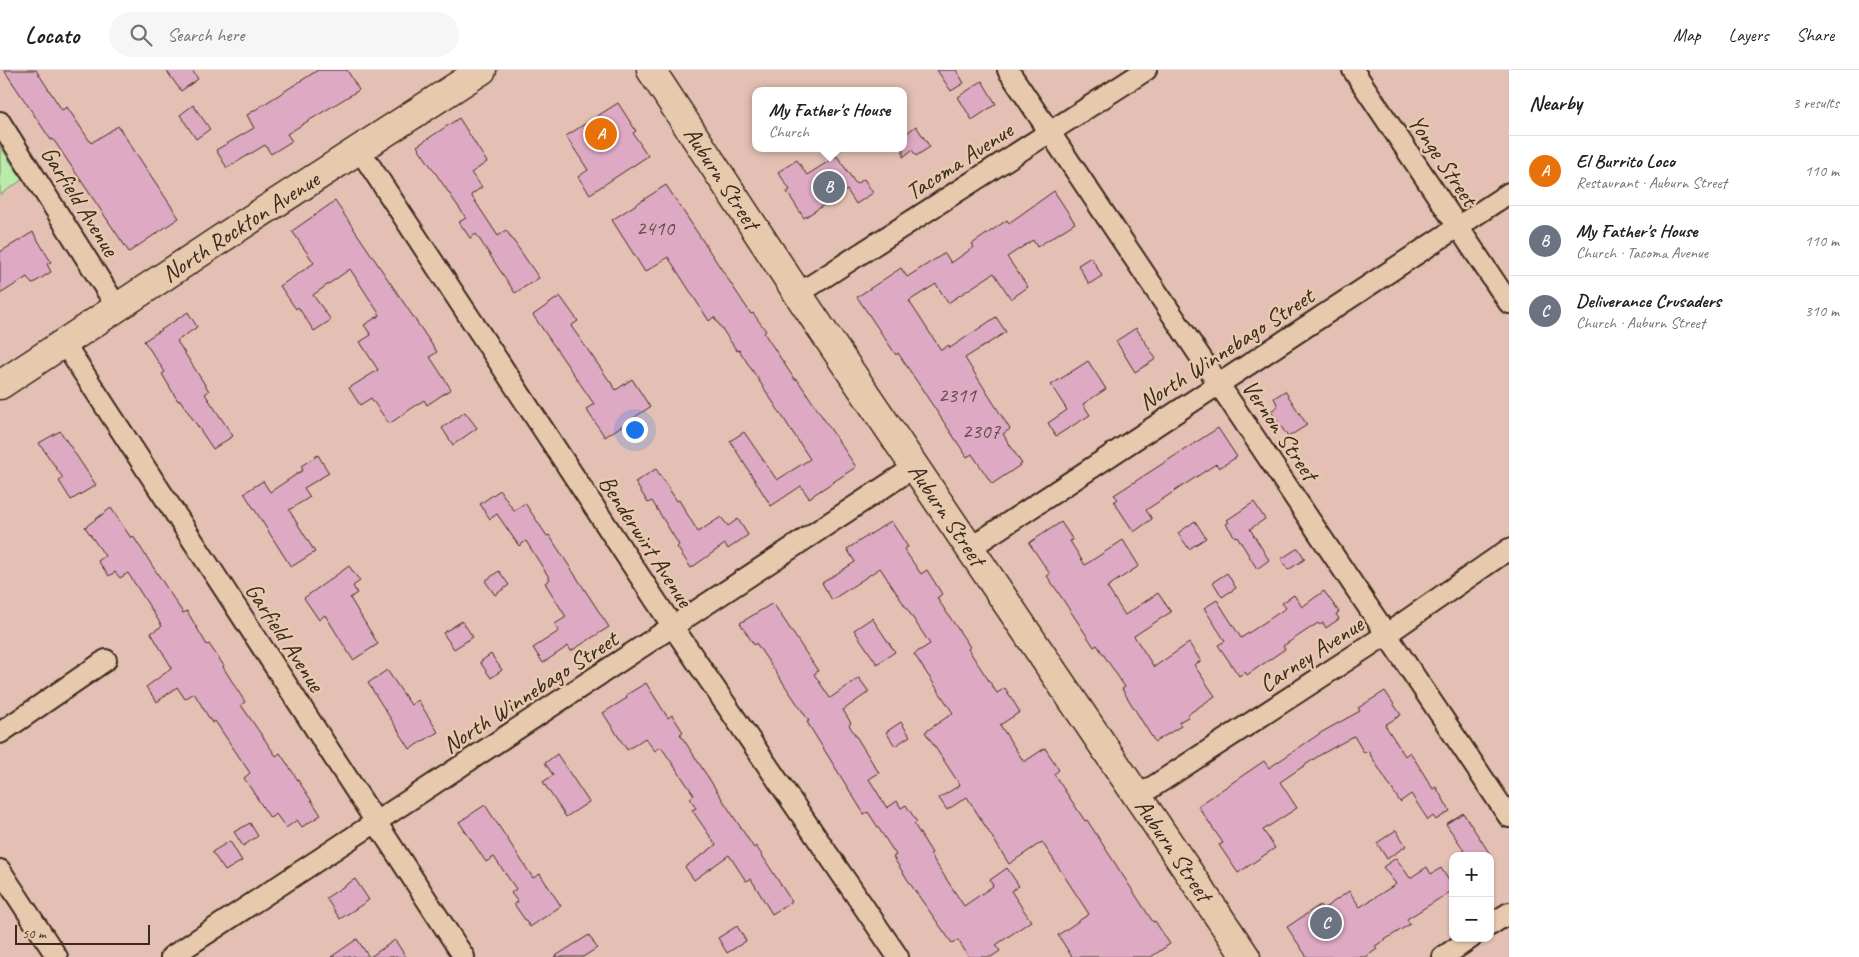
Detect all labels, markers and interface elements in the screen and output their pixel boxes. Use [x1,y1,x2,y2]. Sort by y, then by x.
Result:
search box [109,12,459,57]
text: Locato [25,20,79,50]
icon: search [127,21,155,49]
text: Search here [167,23,245,47]
text: Map [1673,24,1701,46]
text: Layers [1729,24,1768,46]
text: Share [1796,24,1834,46]
popup [752,87,907,152]
text: Nearby [1529,90,1582,116]
text: 3 results [1792,93,1839,113]
text: My Father's House [769,98,890,122]
street label: Yonge Street [1402,109,1486,213]
street label: Tacoma Avenue [900,114,1020,207]
pin: A [585,115,617,153]
street label: Auburn Street [677,121,768,238]
text: Church [769,122,809,142]
street label: Garfield Avenue [34,140,127,263]
text: El Burrito Loco [1576,149,1675,173]
text: A [1541,161,1549,181]
text: 110 m [1805,161,1839,181]
street label: North Rockton Avenue [156,163,327,289]
pin: B [813,168,845,206]
text: Restaurant · Auburn Street [1576,173,1727,193]
house number: 2410 [636,215,675,241]
text: My Father's House [1576,219,1697,243]
text: B [1541,231,1549,251]
text: 110 m [1805,231,1839,251]
text: Church · Tacoma Avenue [1576,243,1708,263]
street label: North Winnebago Street [1133,280,1321,417]
text: Deliverance Crusaders [1576,289,1721,313]
text: C [1541,301,1549,321]
text: 310 m [1805,301,1839,321]
text: Church · Auburn Street [1576,313,1705,333]
street label: Vernon Street [1235,374,1326,489]
house number: 2311 [938,382,977,408]
your location [622,417,648,443]
house number: 2307 [962,418,1001,444]
street label: Auburn Street [902,457,994,574]
street label: Benderwirt Avenue [592,469,701,614]
street label: Garfield Avenue [239,577,333,699]
street label: Carney Avenue [1253,608,1371,699]
street label: North Winnebago Street [437,623,625,760]
street label: Auburn Street [1128,793,1221,910]
map controls [1449,852,1494,942]
button: + [1449,852,1494,897]
button: − [1449,897,1494,942]
pin: C [1310,904,1342,942]
scale bar [15,922,150,945]
text: 50 m [22,925,46,942]

